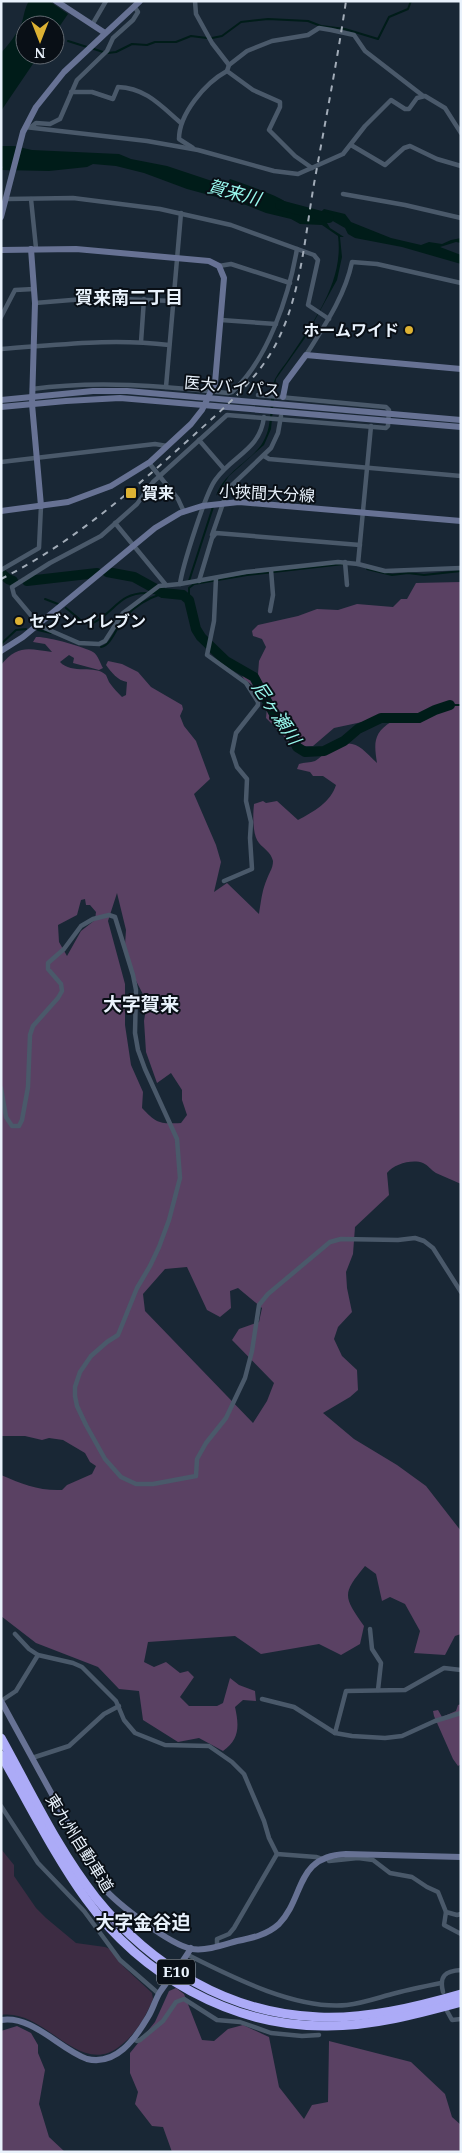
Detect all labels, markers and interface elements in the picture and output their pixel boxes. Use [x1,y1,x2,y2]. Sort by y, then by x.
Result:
north arrow [15,15,65,65]
text: N [34,44,46,63]
water label: 賀来川 [205,173,265,211]
district label: 賀来南二丁目 [75,285,183,309]
place label: ホームワイド [303,319,399,341]
marker: ホームワイド [403,324,415,336]
street label: 医大バイパス [183,371,281,401]
street label: 小挾間大分線 [218,480,316,506]
place label: 賀来 [142,482,174,504]
marker: 賀来 [124,486,138,500]
place label: セブン-イレブン [29,610,146,632]
marker: セブン-イレブン [13,615,25,627]
water label: 尼ヶ瀬川 [247,676,308,751]
district label: 大字賀来 [103,991,179,1017]
street label: 東九州自動車道 [41,1790,119,1896]
district label: 大字金谷迫 [95,1909,191,1935]
road number: E10 [157,1960,195,1984]

